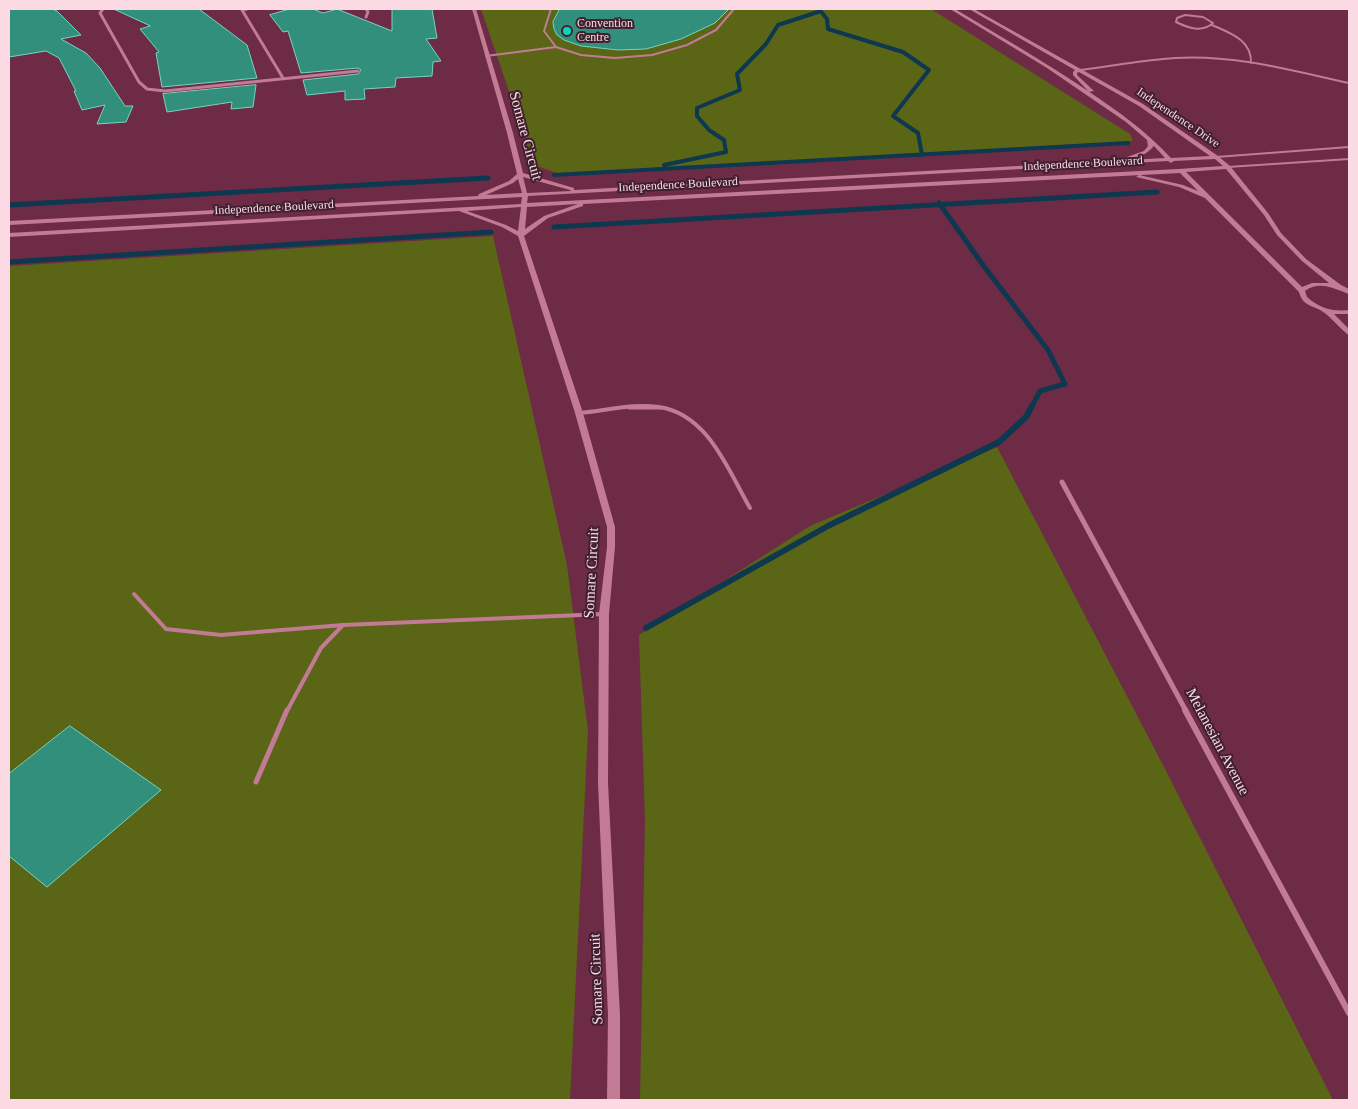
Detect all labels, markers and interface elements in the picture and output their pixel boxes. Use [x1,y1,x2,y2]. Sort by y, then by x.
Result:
place label: Convention Centre [577,17,633,45]
marker: Convention Centre [561,25,573,37]
street label: Independence Drive [1134,85,1222,151]
street label: Somare Circuit [505,90,545,182]
street label: Independence Boulevard [1023,154,1143,174]
street label: Independence Boulevard [618,175,738,195]
street label: Independence Boulevard [214,198,334,218]
street label: Somare Circuit [581,527,603,619]
street label: Melanesian Avenue [1181,685,1253,799]
street label: Somare Circuit [586,933,608,1025]

